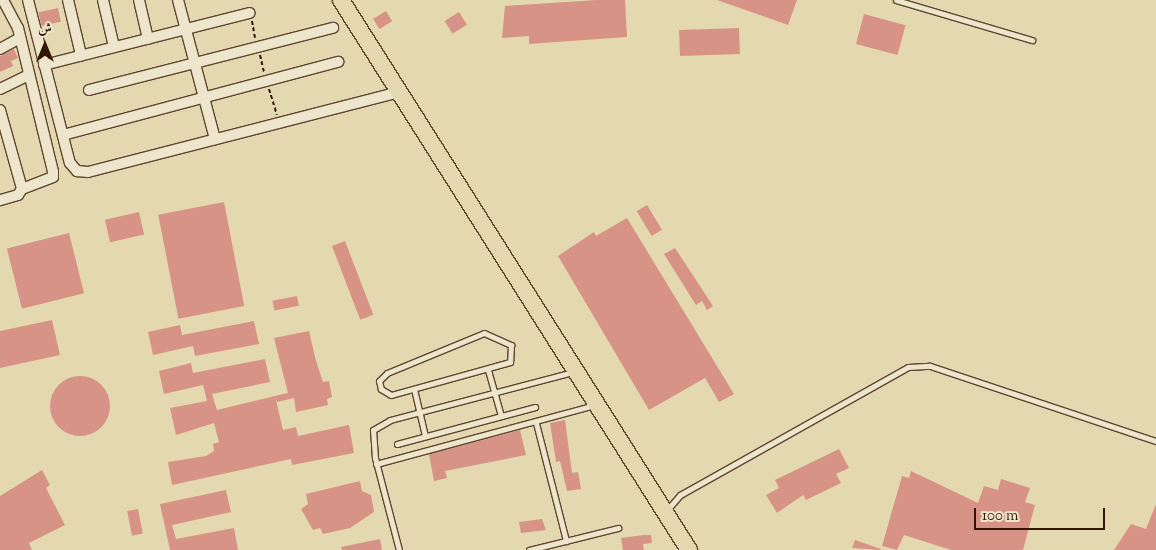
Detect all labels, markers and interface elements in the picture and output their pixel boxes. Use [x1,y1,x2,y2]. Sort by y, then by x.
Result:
north arrow [20,20,70,70]
text: ش [38,20,52,40]
scale bar [976,498,1107,530]
text: 100 m [982,506,1018,527]

